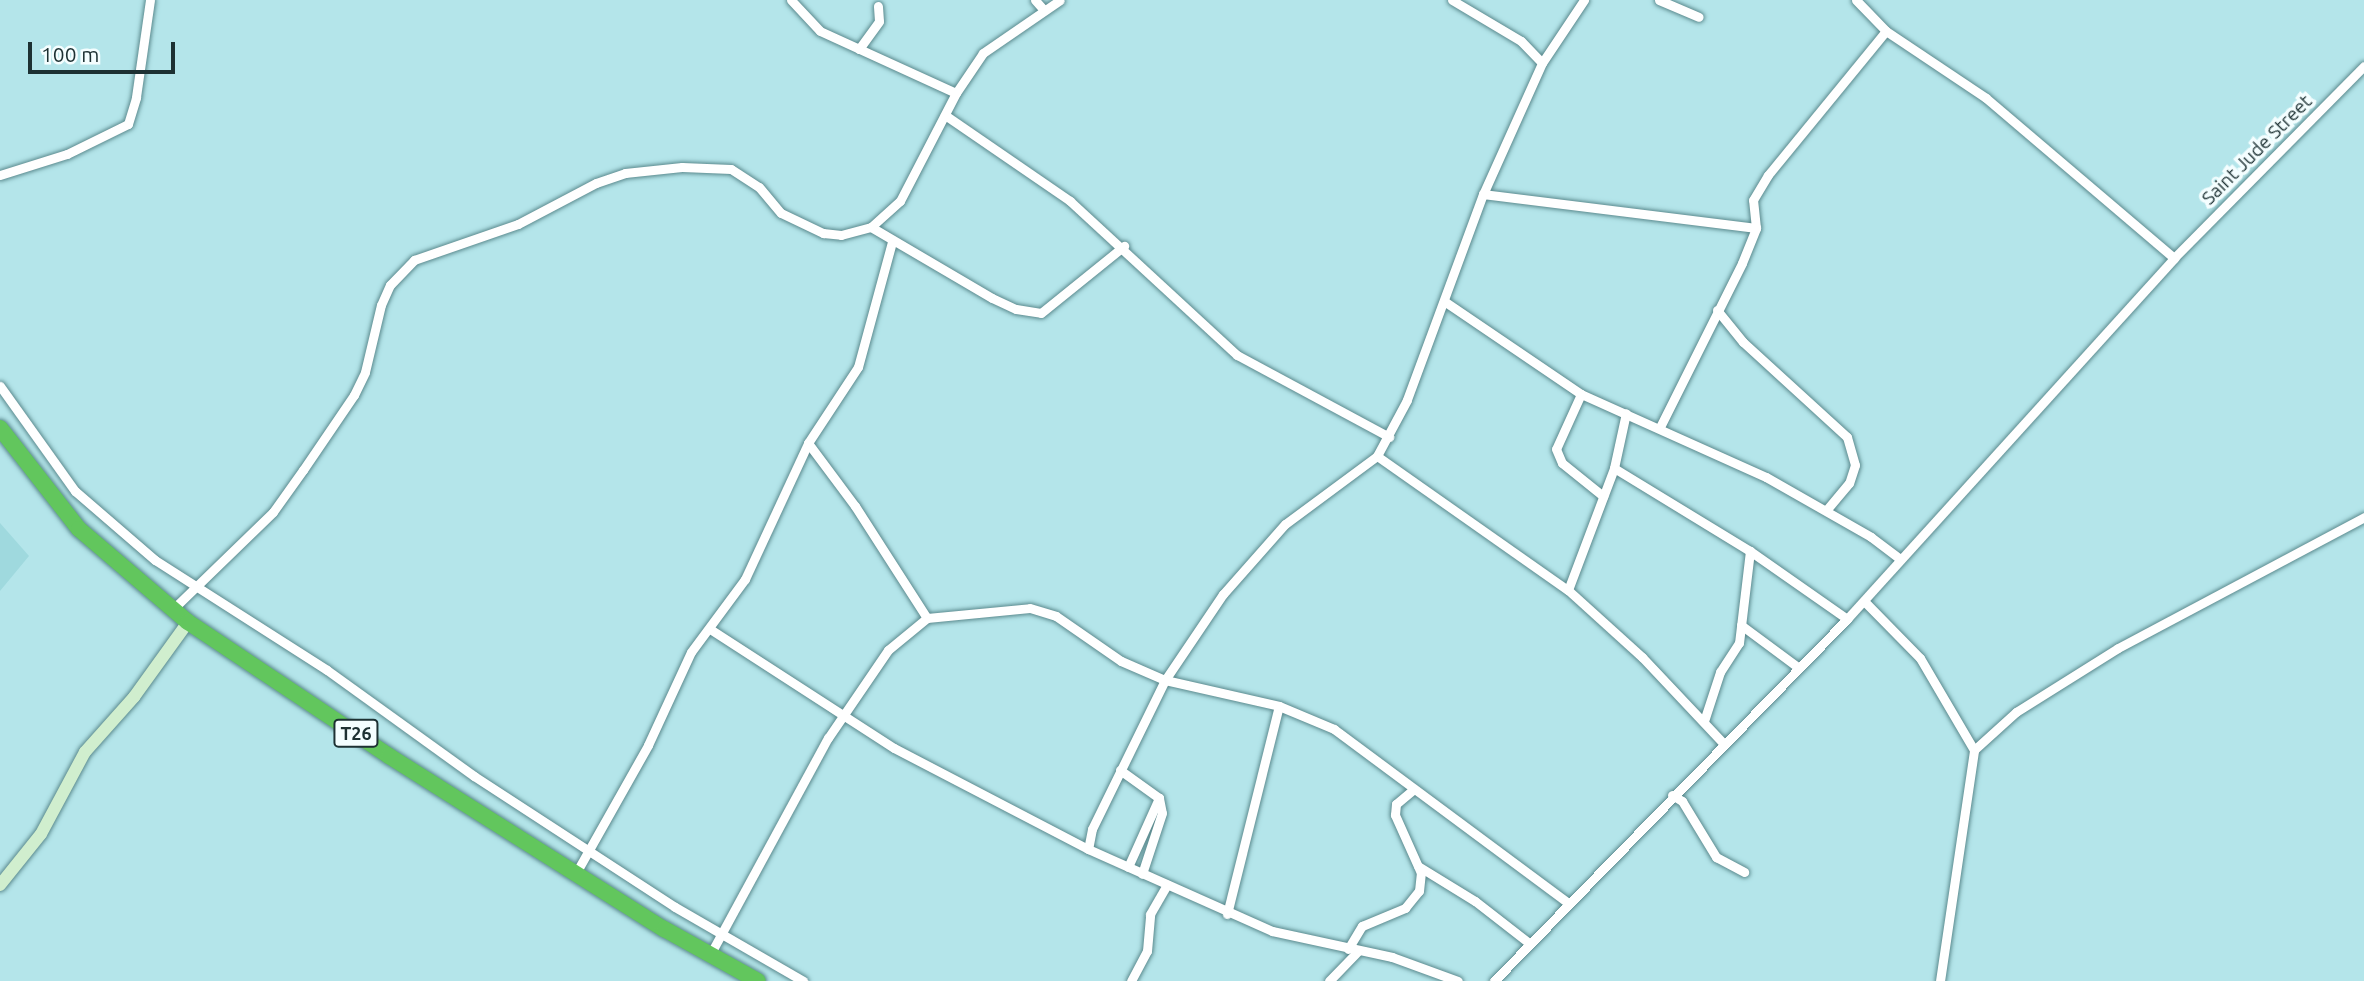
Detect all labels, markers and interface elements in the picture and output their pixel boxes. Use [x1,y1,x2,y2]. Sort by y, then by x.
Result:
scale bar [32,28,178,72]
text: 100 m [41,42,99,66]
street label: Saint Jude Street [2197,90,2317,210]
road number: T26 [333,718,379,748]

